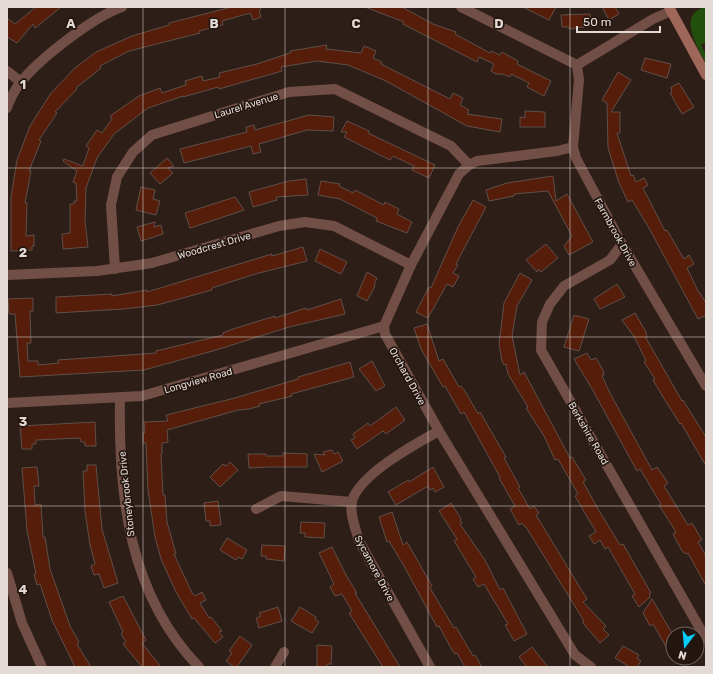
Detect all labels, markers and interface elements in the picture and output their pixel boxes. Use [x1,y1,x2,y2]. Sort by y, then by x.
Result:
scale bar [577,8,660,34]
text: 50 m [583,15,611,29]
text: A [66,16,76,31]
text: B [209,16,219,31]
text: C [351,16,361,31]
text: D [494,16,504,31]
text: 1 [20,77,26,92]
street label: Laurel Avenue [213,90,280,121]
street label: Farmbrook Drive [591,196,639,269]
street label: Woodcrest Drive [176,230,253,262]
text: 2 [19,245,27,260]
street label: Orchard Drive [386,346,428,408]
street label: Longview Road [163,365,234,396]
street label: Berkshire Road [565,400,611,467]
text: 3 [19,414,28,429]
street label: Stoneybrook Drive [117,450,137,537]
street label: Sycamore Drive [352,533,397,604]
text: 4 [19,582,28,597]
north arrow [665,626,705,666]
text: N [677,648,688,662]

